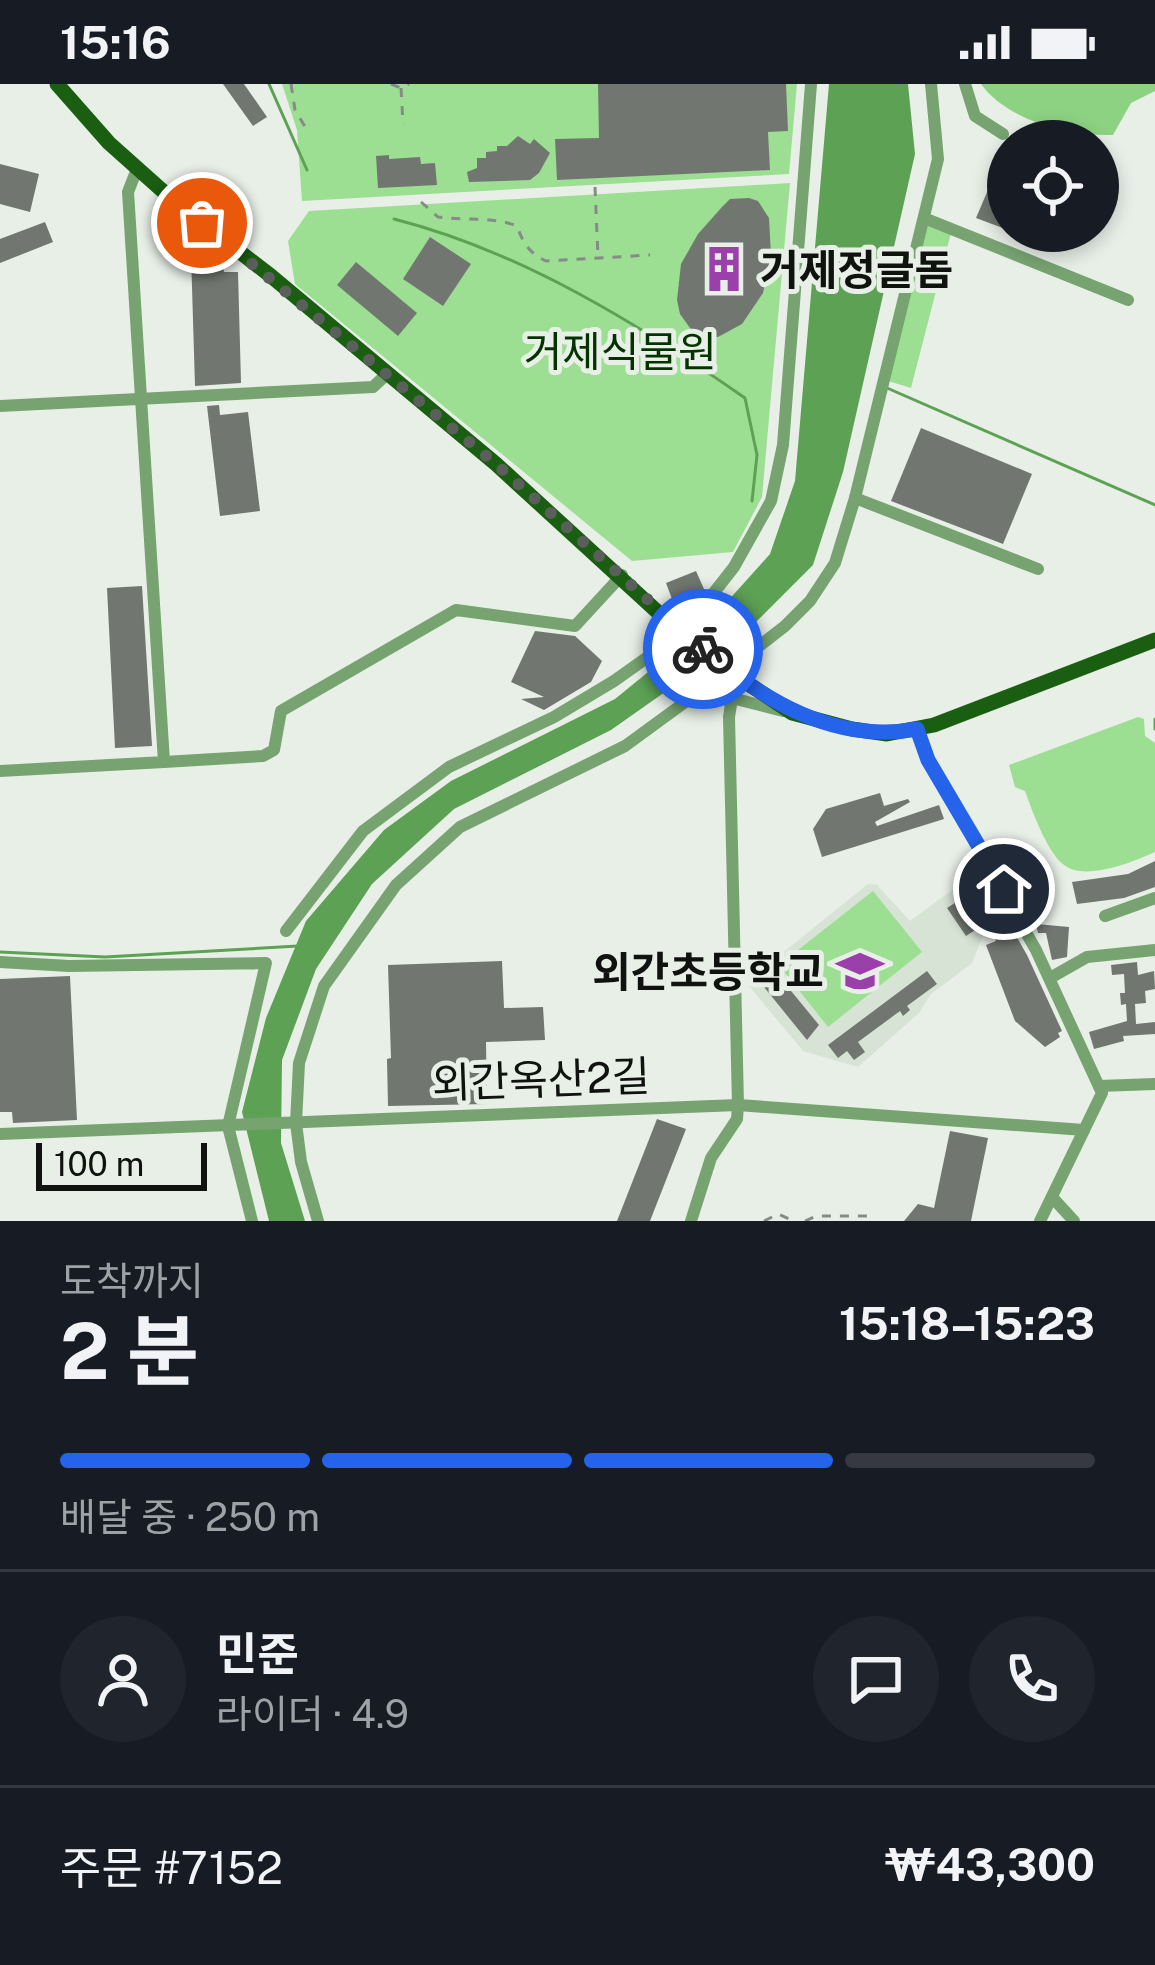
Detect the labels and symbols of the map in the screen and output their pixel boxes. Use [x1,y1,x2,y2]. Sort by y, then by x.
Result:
pin [151,172,253,274]
building icon: 거제정글돔 [699,244,749,294]
place label: 거제정글돔 [760,245,953,294]
park label: 거제식물원 [523,327,717,376]
courier [643,589,763,709]
pin [953,838,1055,940]
school or university icon: 외간초등학교 [835,946,885,996]
place label: 외간초등학교 [592,947,824,996]
street label: 외간옥산2길 [431,1051,651,1107]
scale bar [36,1137,207,1190]

